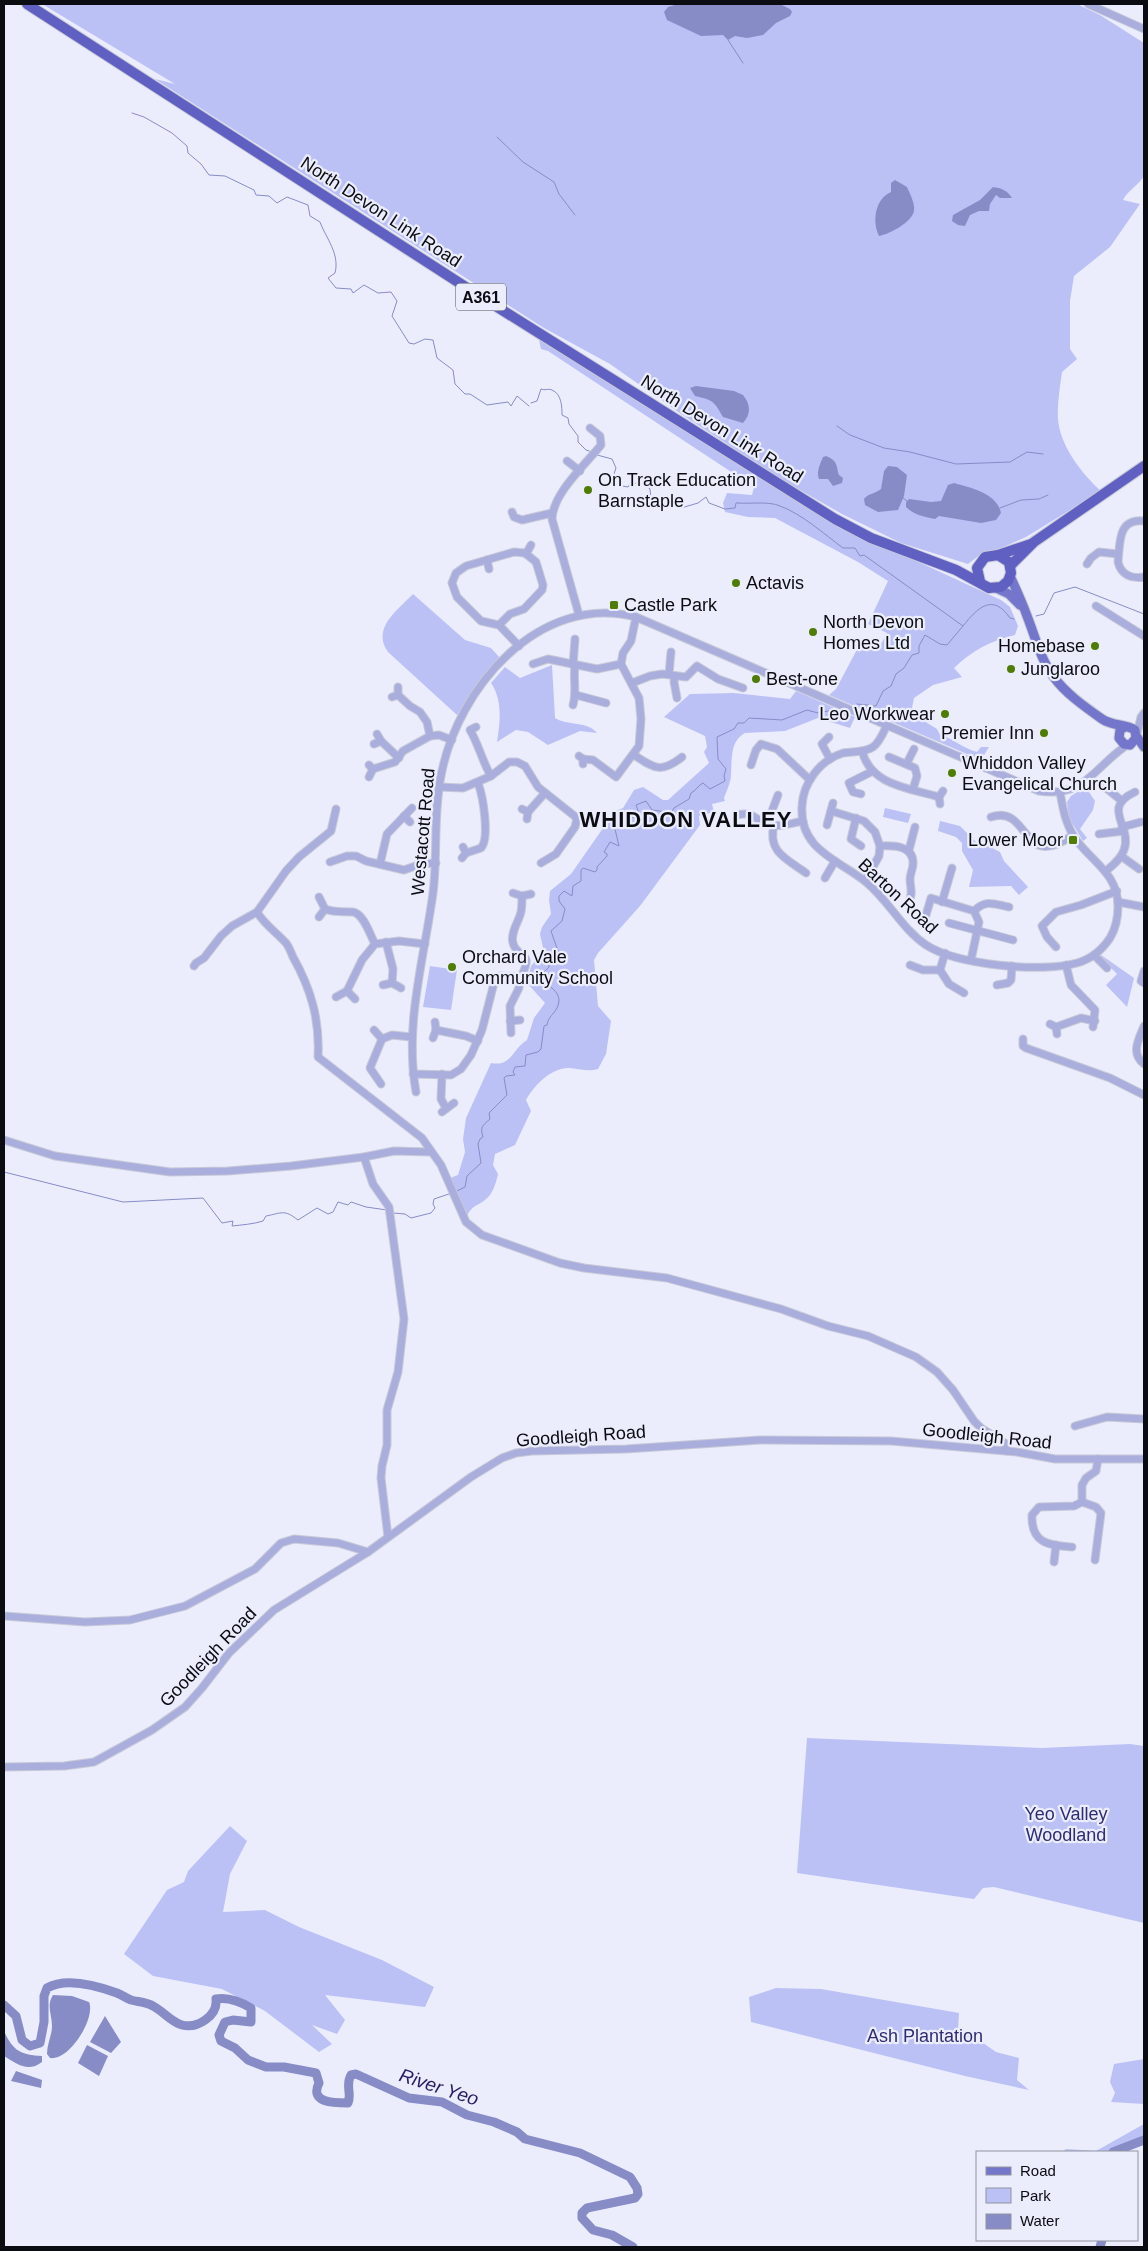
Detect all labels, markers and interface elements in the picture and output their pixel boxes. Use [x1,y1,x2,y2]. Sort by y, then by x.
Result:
street label: North Devon Link Road [297,153,465,271]
road number: A361 [456,284,506,310]
street label: North Devon Link Road [637,371,807,487]
place label: On Track Education Barnstaple [598,470,756,511]
marker: On Track Education Barnstaple [582,484,594,496]
place label: Actavis [746,573,804,593]
marker: Actavis [730,577,742,589]
place label: Castle Park [624,595,718,615]
marker: Castle Park [608,599,620,611]
place label: North Devon Homes Ltd [823,612,924,653]
marker: North Devon Homes Ltd [807,626,819,638]
place label: Homebase [998,636,1085,656]
marker: Homebase [1089,640,1101,652]
place label: Junglaroo [1021,659,1100,679]
marker: Junglaroo [1005,663,1017,675]
place label: Best-one [766,669,838,689]
marker: Best-one [750,673,762,685]
place label: Leo Workwear [819,704,935,724]
marker: Leo Workwear [939,708,951,720]
place label: Premier Inn [941,723,1034,743]
marker: Premier Inn [1038,727,1050,739]
place label: Whiddon Valley Evangelical Church [962,753,1117,794]
marker: Whiddon Valley Evangelical Church [946,767,958,779]
street label: Westacott Road [407,768,439,896]
district label: WHIDDON VALLEY [580,807,792,832]
place label: Lower Moor [968,830,1063,850]
marker: Lower Moor [1067,834,1079,846]
street label: Barton Road [854,854,942,938]
place label: Orchard Vale Community School [462,947,613,988]
marker: Orchard Vale Community School [446,961,458,973]
street label: Goodleigh Road [921,1419,1053,1453]
street label: Goodleigh Road [515,1421,647,1451]
street label: Goodleigh Road [156,1603,260,1711]
park label: Yeo Valley Woodland [1024,1804,1108,1845]
park label: Ash Plantation [867,2026,983,2046]
water label: River Yeo [397,2064,481,2110]
legend [976,2151,1138,2241]
text: Road [1020,2162,1056,2179]
text: Park [1020,2187,1051,2204]
text: Water [1020,2212,1059,2229]

